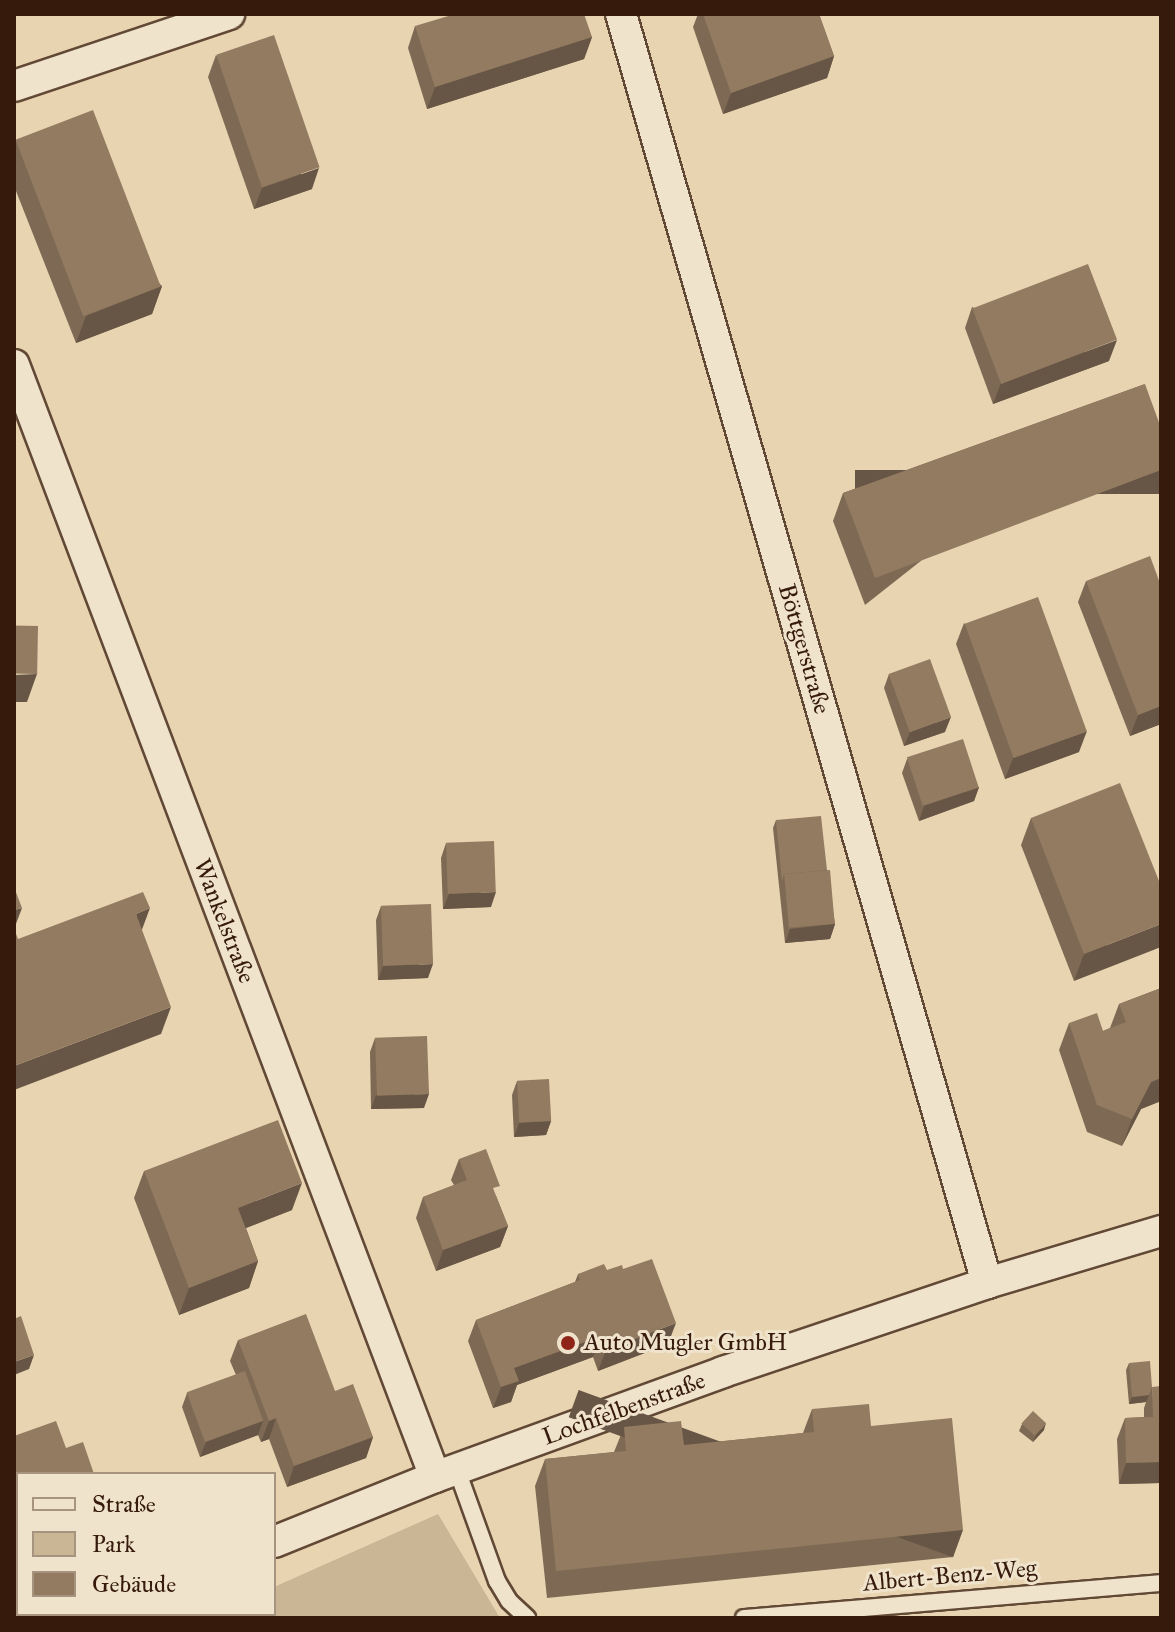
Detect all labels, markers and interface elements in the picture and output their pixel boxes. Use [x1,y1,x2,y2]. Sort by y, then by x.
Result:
street label: Böttgerstraße [772,581,836,717]
street label: Wankelstraße [187,855,261,987]
place label: Auto Mugler GmbH [584,1329,787,1357]
marker: Auto Mugler GmbH [559,1334,577,1352]
street label: Lochfelbenstraße [539,1366,709,1452]
legend [16,1472,276,1616]
text: Straße [92,1489,156,1519]
text: Park [92,1529,135,1559]
street label: Albert-Benz-Weg [862,1554,1038,1598]
text: Gebäude [92,1569,176,1599]

